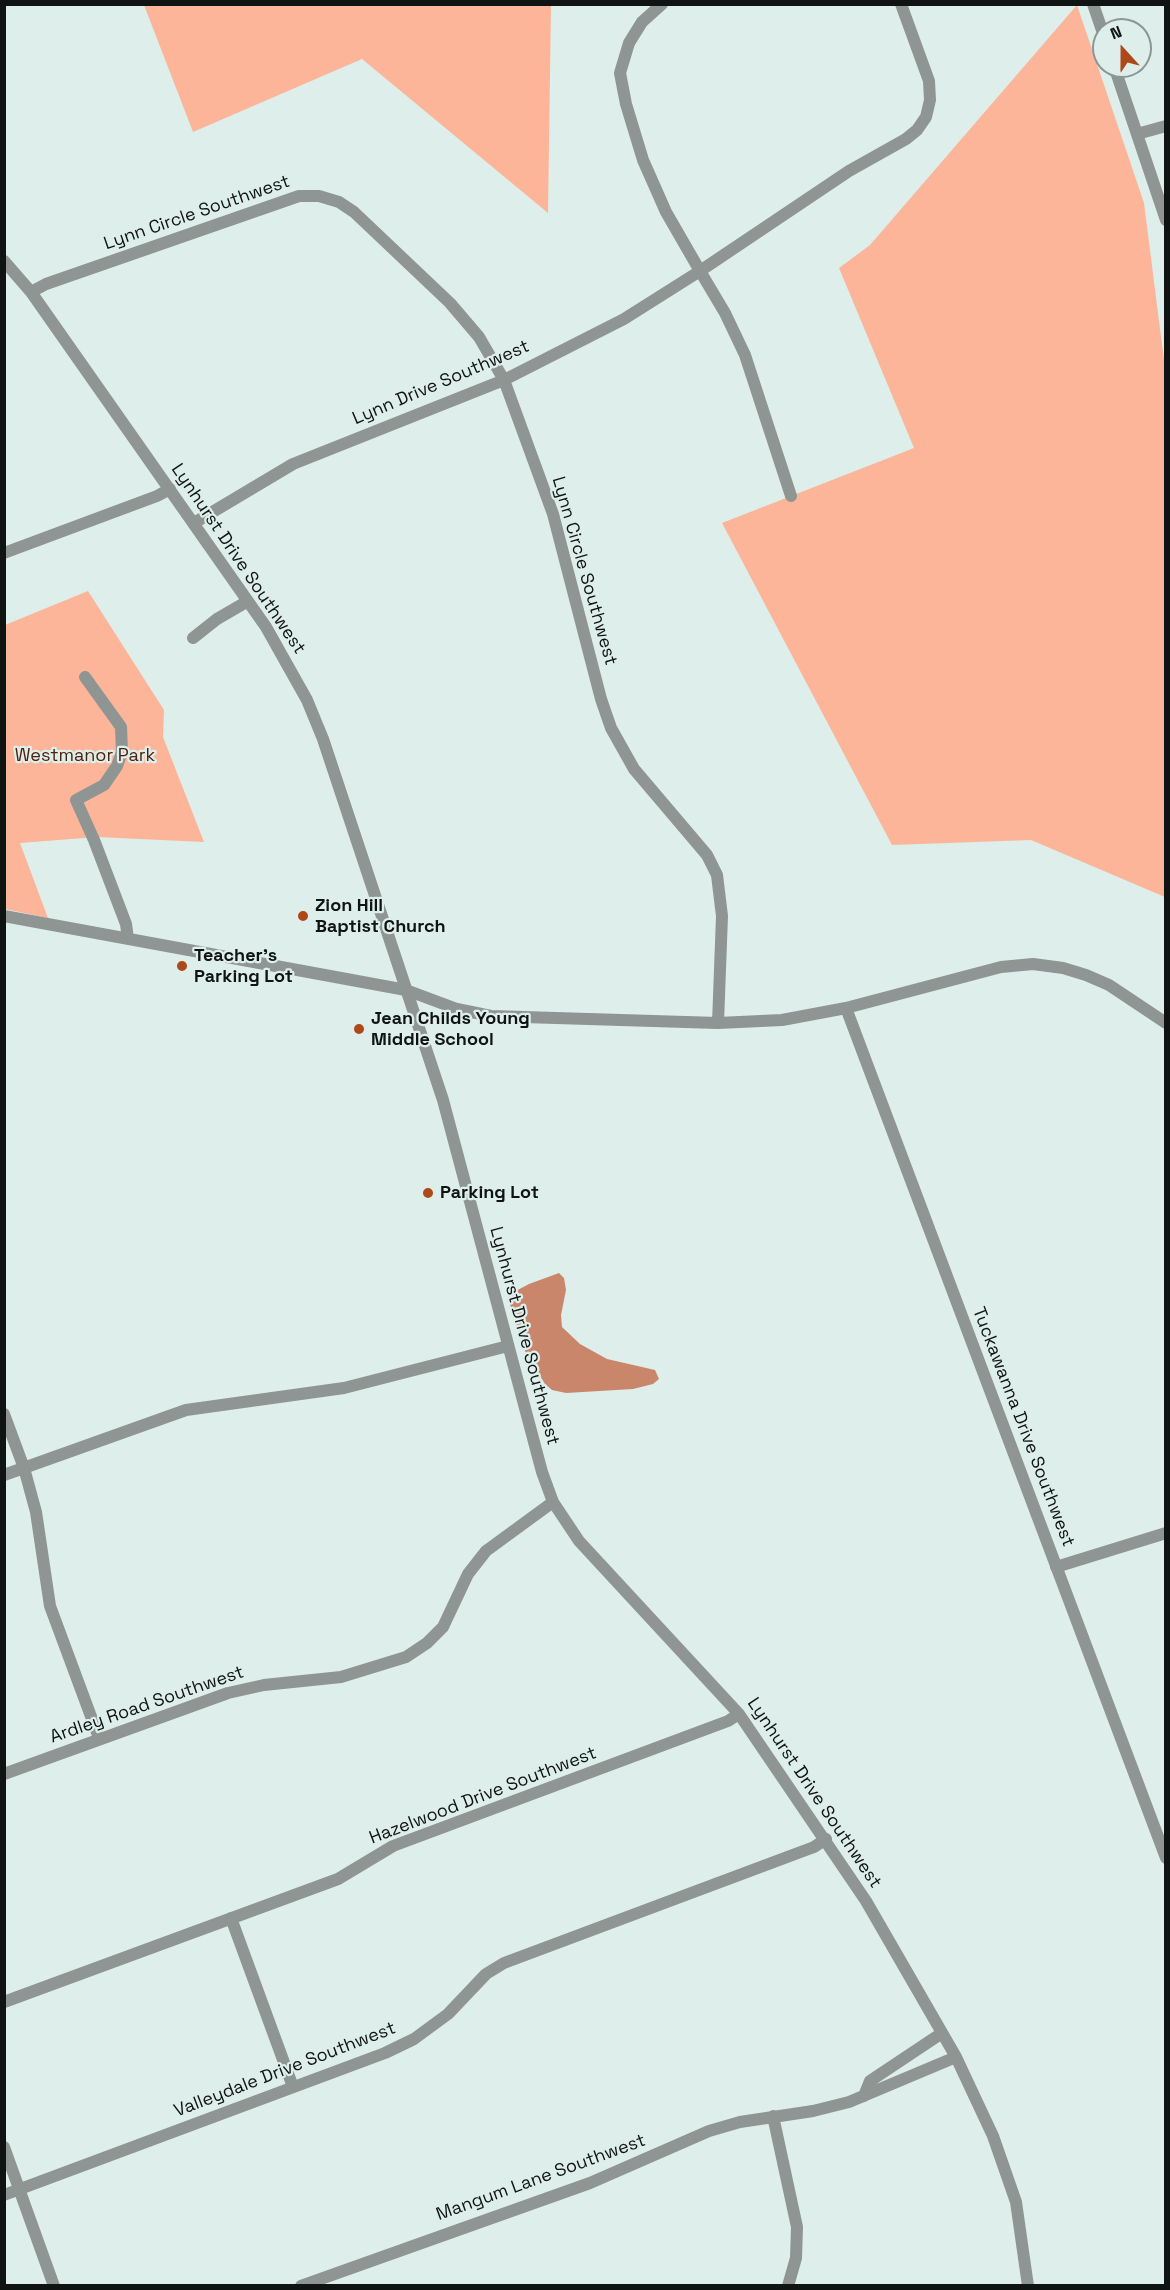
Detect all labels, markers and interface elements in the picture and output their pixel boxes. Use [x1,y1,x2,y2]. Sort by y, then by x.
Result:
north arrow [1092,18,1152,78]
text: N [1107,21,1125,44]
street label: Lynn Circle Southwest [101,171,293,255]
street label: Lynn Drive Southwest [349,336,533,430]
street label: Lynhurst Drive Southwest [166,460,310,658]
street label: Lynn Circle Southwest [547,474,621,668]
park label: Westmanor Park [15,745,155,767]
place label: Zion Hill Baptist Church [315,895,446,938]
marker: Zion Hill Baptist Church [296,909,310,923]
place label: Teacher's Parking Lot [194,945,293,988]
marker: Teacher's Parking Lot [175,959,189,973]
place label: Jean Childs Young Middle School [371,1008,530,1050]
marker: Jean Childs Young Middle School [352,1022,366,1036]
place label: Parking Lot [440,1182,539,1204]
marker: Parking Lot [421,1186,435,1200]
street label: Lynhurst Drive Southwest [484,1224,564,1448]
street label: Tuckawanna Drive Southwest [967,1304,1079,1550]
street label: Ardley Road Southwest [47,1662,247,1748]
street label: Lynhurst Drive Southwest [742,1694,886,1892]
street label: Hazelwood Drive Southwest [366,1743,600,1849]
street label: Valleydale Drive Southwest [171,2018,399,2122]
street label: Mangum Lane Southwest [433,2130,649,2226]

